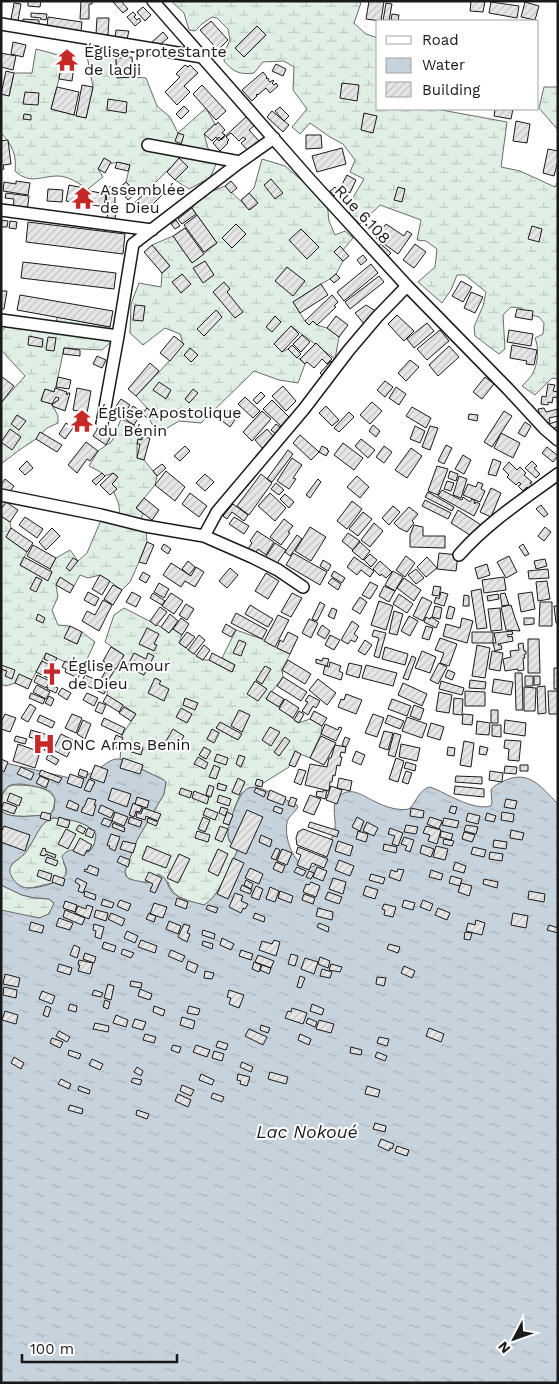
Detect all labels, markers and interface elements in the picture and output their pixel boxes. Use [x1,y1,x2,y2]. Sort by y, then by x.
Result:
legend [376,20,539,110]
text: Road [422,31,459,49]
place label: Église protestante de ladji [84,42,227,79]
temple icon: Église protestante de ladji [54,47,80,73]
text: Water [422,56,465,74]
text: Building [422,81,480,99]
place label: Assemblée de Dieu [100,180,185,217]
street label: Rue 6.108 [331,181,395,248]
temple icon: Assemblée de Dieu [70,185,96,211]
place label: Église Apostolique du Bénin [98,403,242,440]
temple icon: Église Apostolique du Bénin [69,408,95,434]
place label: Église Amour de Dieu [68,656,171,693]
church icon: Église Amour de Dieu [39,661,65,687]
hospital icon: ONC Arms Benin [31,731,57,757]
place label: ONC Arms Benin [61,735,190,754]
water label: Lac Nokoué [256,1121,358,1142]
north arrow [489,1314,539,1364]
scale bar [22,1332,178,1364]
text: N [495,1338,514,1357]
text: 100 m [30,1340,74,1358]

